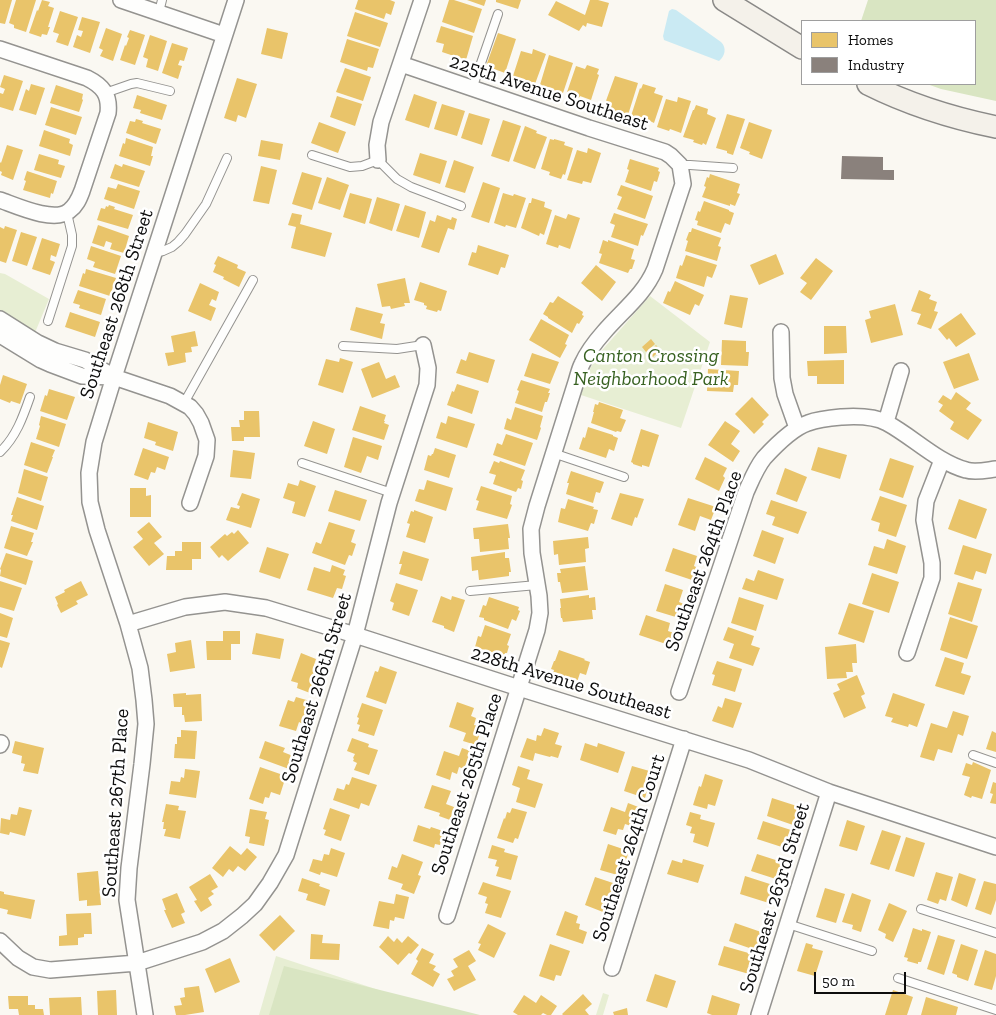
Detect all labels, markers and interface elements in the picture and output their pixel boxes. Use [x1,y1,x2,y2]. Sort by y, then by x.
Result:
legend [801,20,976,85]
text: Homes [848,31,893,49]
street label: 225th Avenue Southeast [446,49,652,137]
text: Industry [848,56,904,74]
street label: Southeast 268th Street [75,206,159,402]
park label: Canton Crossing Neighborhood Park [573,344,729,391]
street label: Southeast 264th Place [660,467,748,655]
street label: Southeast 266th Street [277,590,357,786]
street label: 228th Avenue Southeast [468,641,674,725]
street label: Southeast 265th Place [426,690,508,878]
street label: Southeast 267th Place [97,708,135,898]
street label: Southeast 264th Court [587,751,671,945]
street label: Southeast 263rd Street [735,800,815,996]
scale bar [816,962,908,994]
text: 50 m [822,972,855,990]

